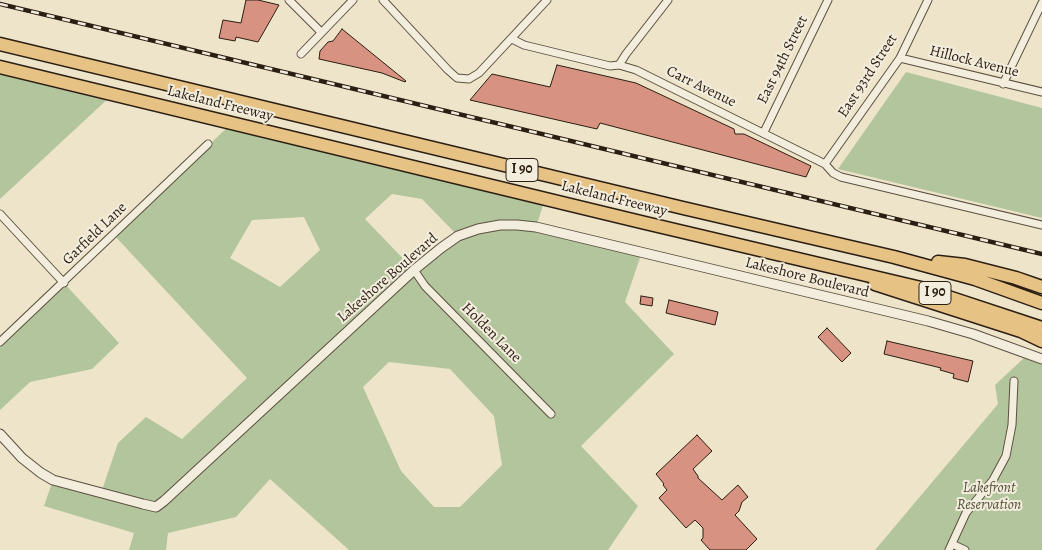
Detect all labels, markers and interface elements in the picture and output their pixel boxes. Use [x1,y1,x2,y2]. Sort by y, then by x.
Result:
street label: East 94th Street [754,13,812,107]
street label: East 93rd Street [834,31,902,121]
street label: Hillock Avenue [927,42,1021,82]
street label: Carr Avenue [663,62,739,112]
street label: Lakeland Freeway [165,82,275,126]
road number: I 90 [506,158,538,182]
street label: Lakeland Freeway [559,177,669,221]
street label: Garfield Lane [59,199,131,269]
street label: Lakeshore Boulevard [334,230,442,326]
street label: Lakeshore Boulevard [743,254,871,302]
road number: I 90 [919,282,951,304]
street label: Holden Lane [457,299,525,367]
park label: Lakefront Reservation [957,479,1021,514]

